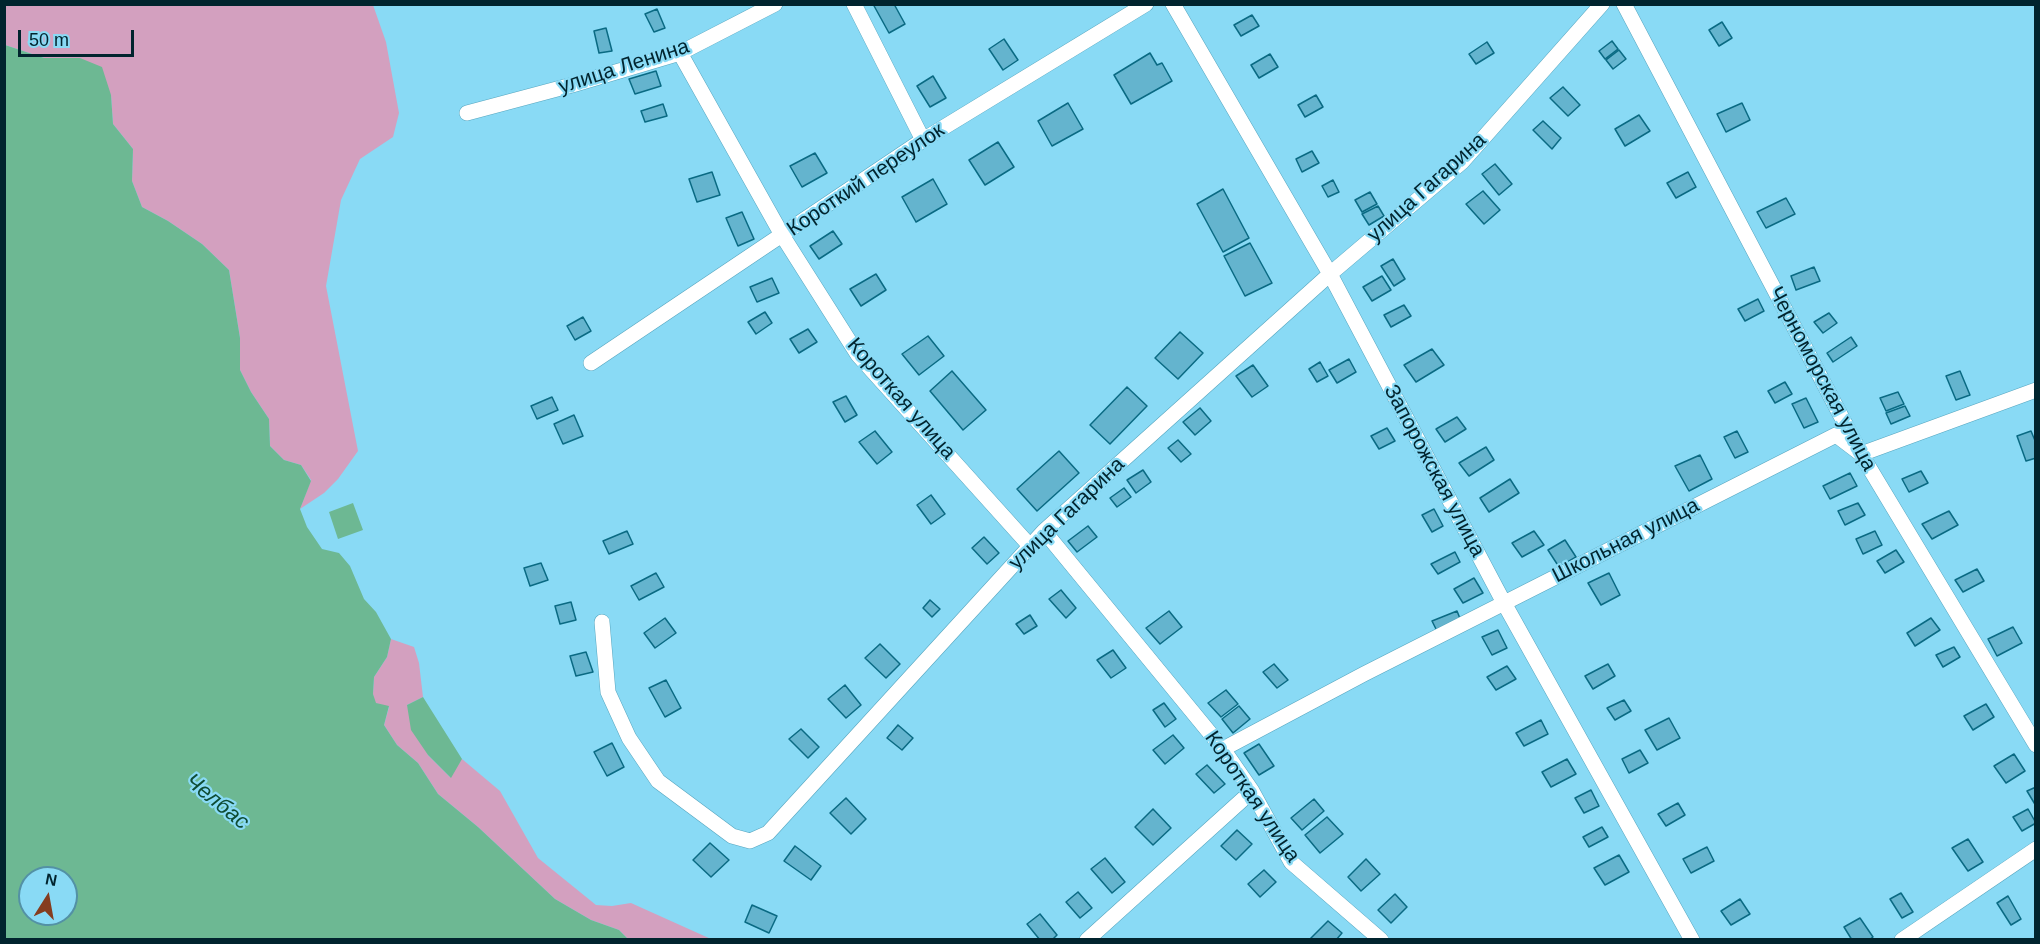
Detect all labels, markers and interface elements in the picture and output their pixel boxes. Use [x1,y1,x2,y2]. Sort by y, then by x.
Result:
scale bar [21,18,136,56]
text: 50 m [29,30,69,50]
street label: улица Ленина [556,34,692,100]
street label: Короткий переулок [782,118,950,242]
street label: улица Гагарина [1362,128,1492,248]
street label: Черноморская улица [1763,282,1881,476]
street label: Короткая улица [841,333,961,465]
street label: Запорожская улица [1378,381,1490,561]
street label: улица Гагарина [1004,452,1130,576]
street label: Школьная улица [1548,493,1704,589]
street label: Короткая улица [1199,727,1305,867]
water label: Челбас [180,768,254,836]
north arrow [18,866,78,926]
text: N [44,870,58,889]

